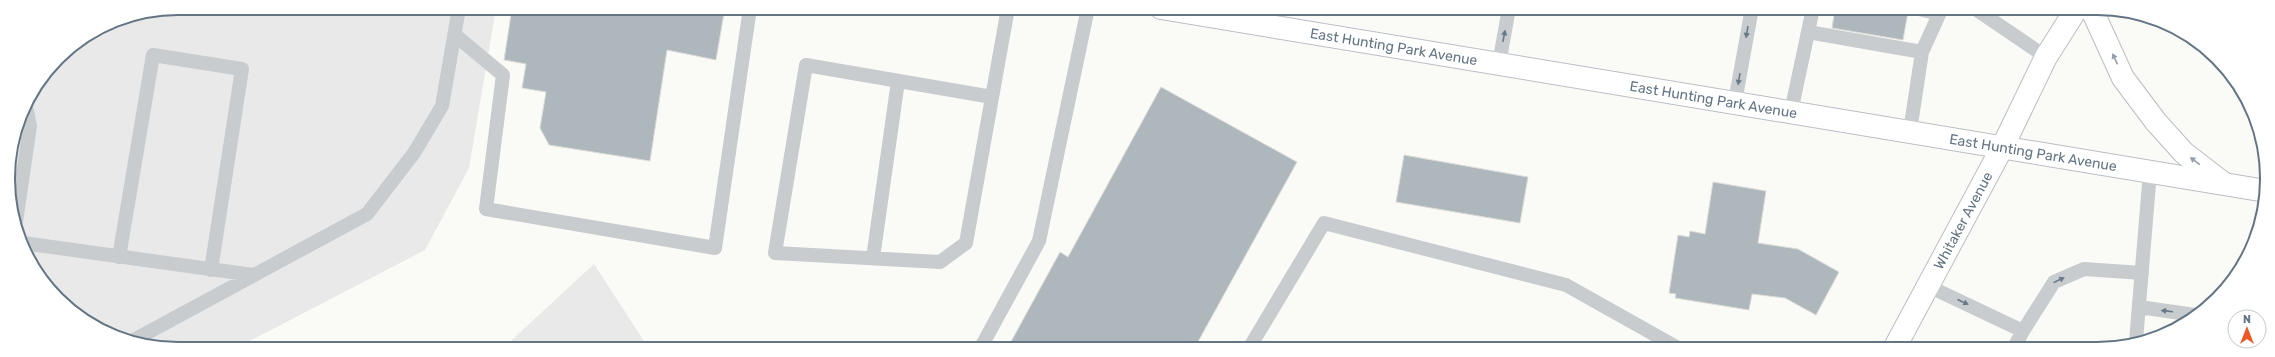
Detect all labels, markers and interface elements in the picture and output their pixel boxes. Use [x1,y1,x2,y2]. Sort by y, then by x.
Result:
street label: East Hunting Park Avenue [1309,25,1479,69]
one-way arrow [1744,26,1750,38]
one-way arrow [1501,30,1507,42]
one-way arrow [2112,54,2118,65]
one-way arrow [1736,73,1742,85]
street label: East Hunting Park Avenue [1628,78,1799,122]
street label: East Hunting Park Avenue [1948,131,2118,175]
one-way arrow [2189,157,2200,165]
street label: Whitaker Avenue [1930,169,1997,272]
one-way arrow [2054,277,2065,283]
one-way arrow [1957,299,1969,306]
one-way arrow [2161,308,2173,314]
north arrow [2227,309,2267,349]
text: N [2243,313,2251,326]

